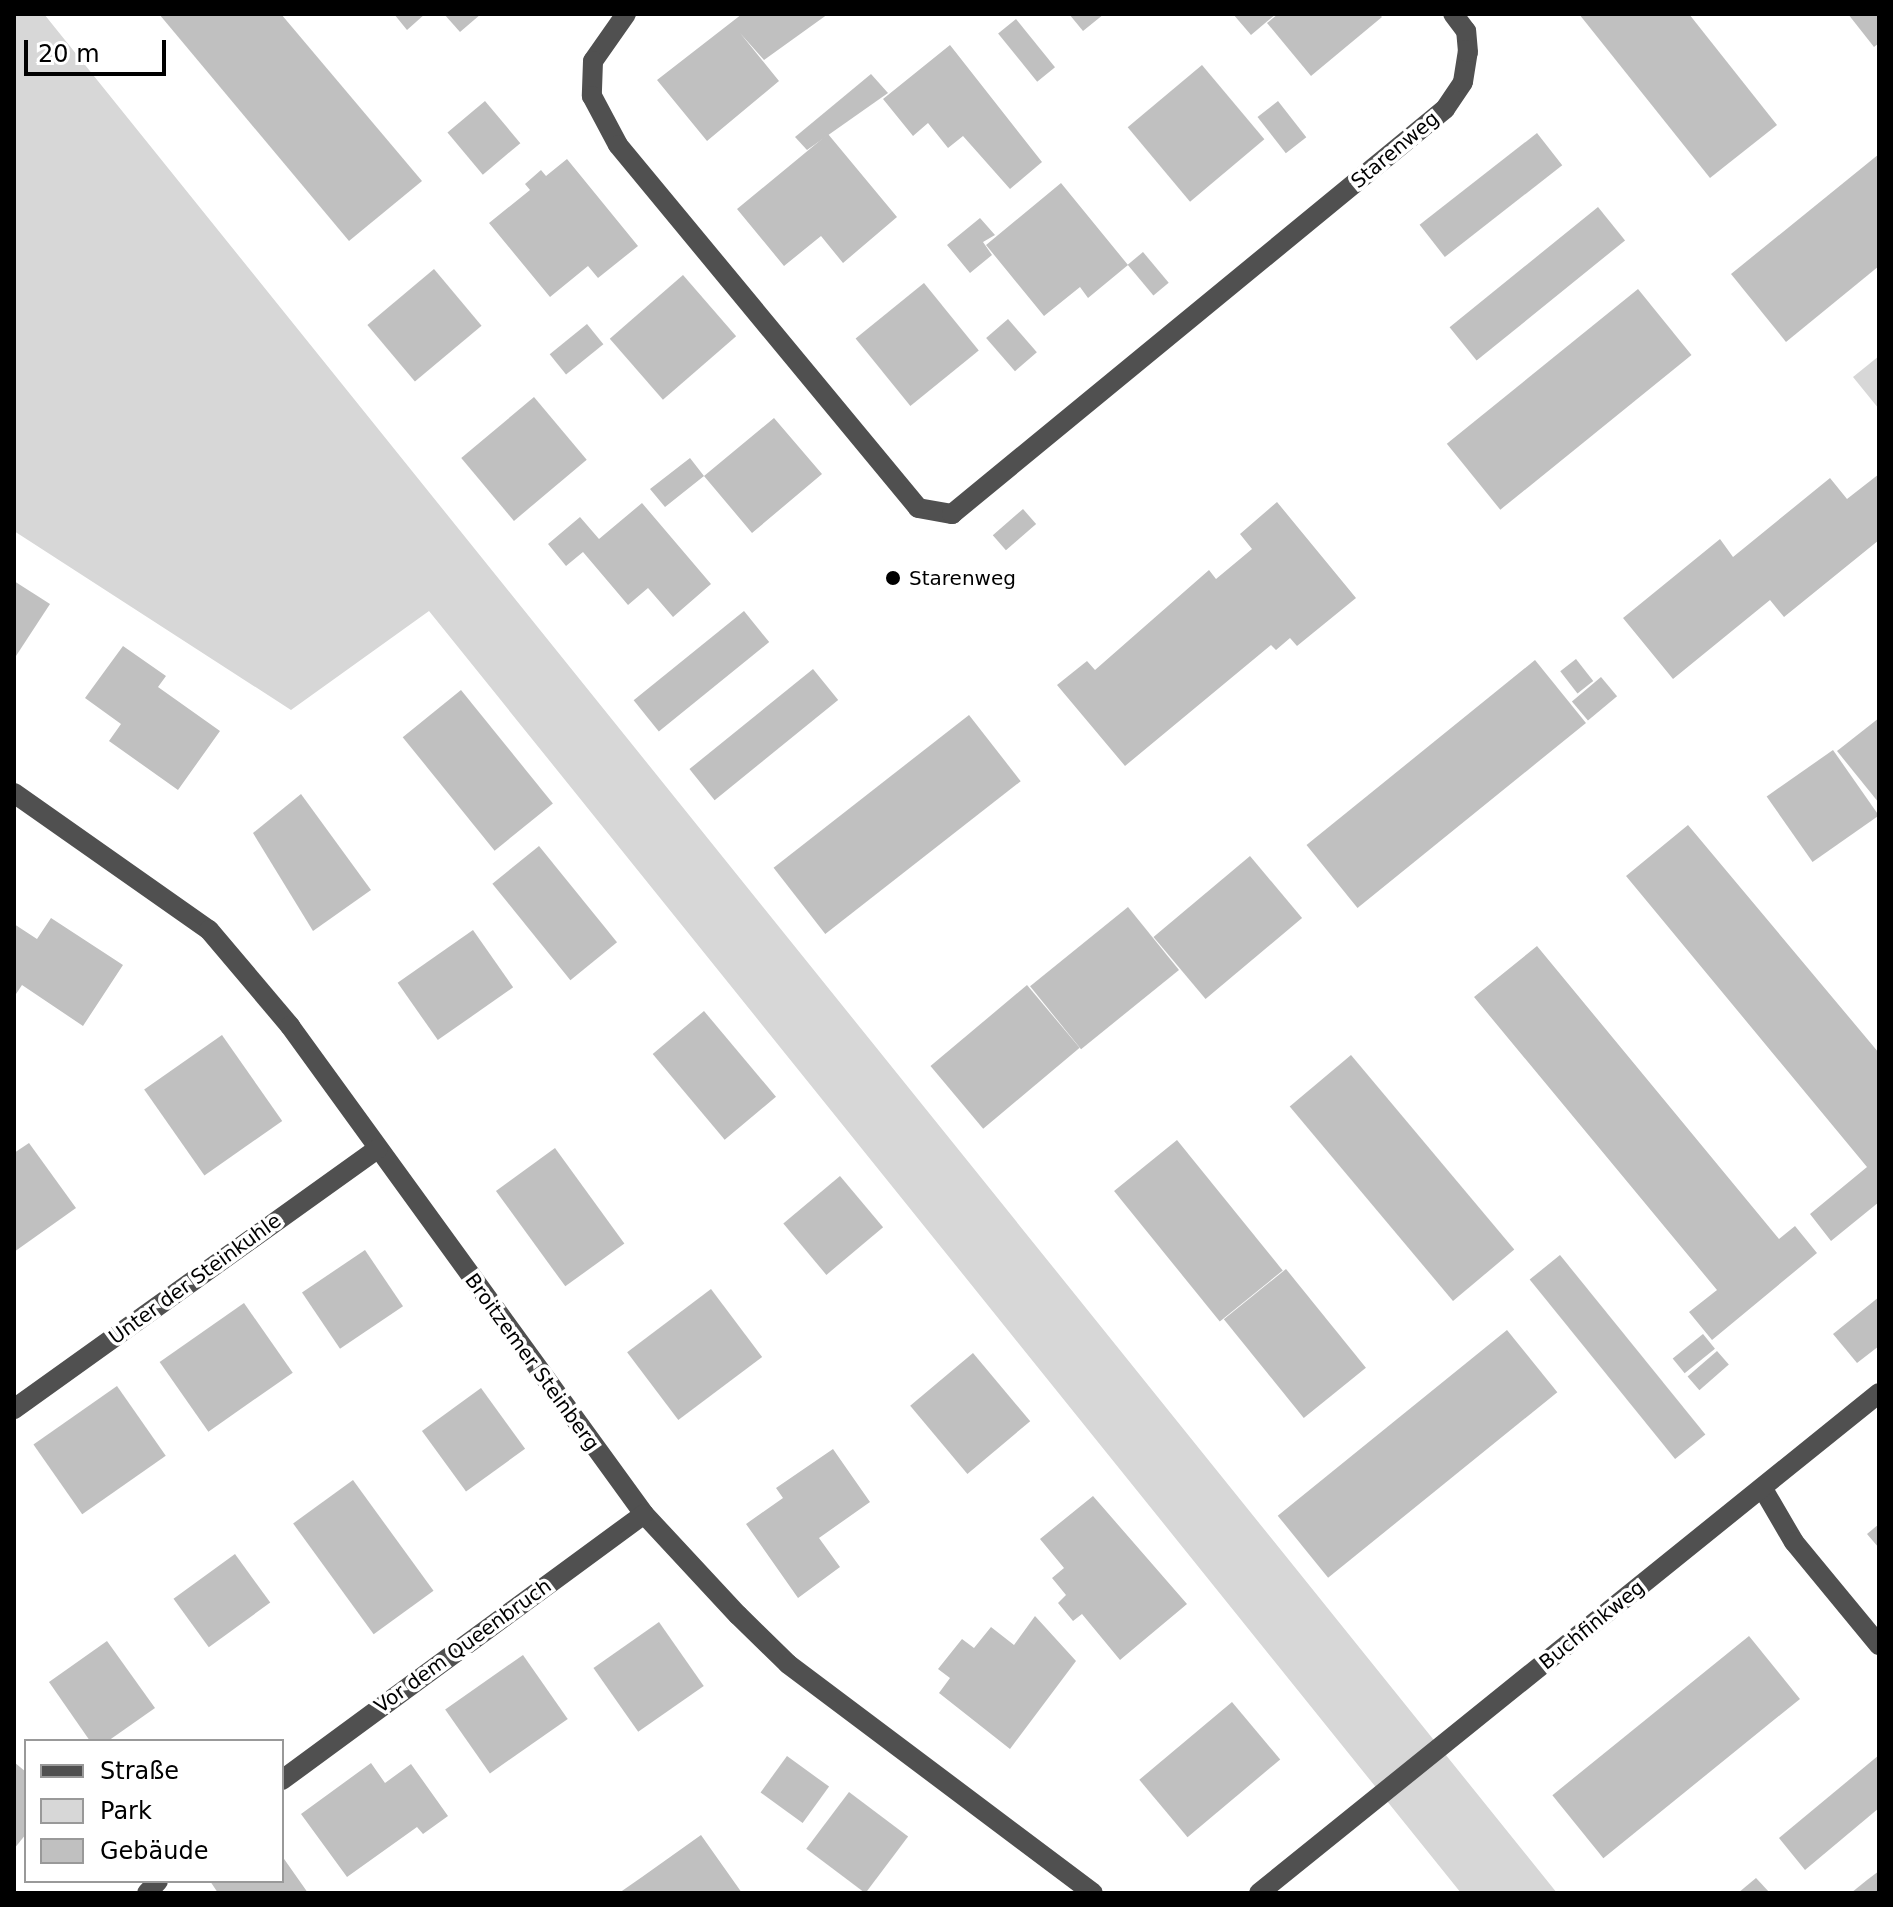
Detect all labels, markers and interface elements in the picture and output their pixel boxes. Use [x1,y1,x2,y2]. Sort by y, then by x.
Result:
scale bar [28,24,170,74]
text: 20 m [38,40,100,68]
street label: Starenweg [1346,106,1444,194]
place label: Starenweg [909,566,1016,590]
marker: Starenweg [884,569,902,587]
street label: Unter der Steinkuhle [104,1208,286,1350]
street label: Broitzemer Steinberg [460,1269,604,1455]
street label: Vor dem Queenbruch [370,1574,556,1718]
street label: Buchfinkweg [1535,1575,1649,1675]
legend [24,1739,284,1883]
text: Straße [100,1757,179,1785]
text: Park [100,1797,152,1825]
text: Gebäude [100,1837,209,1865]

